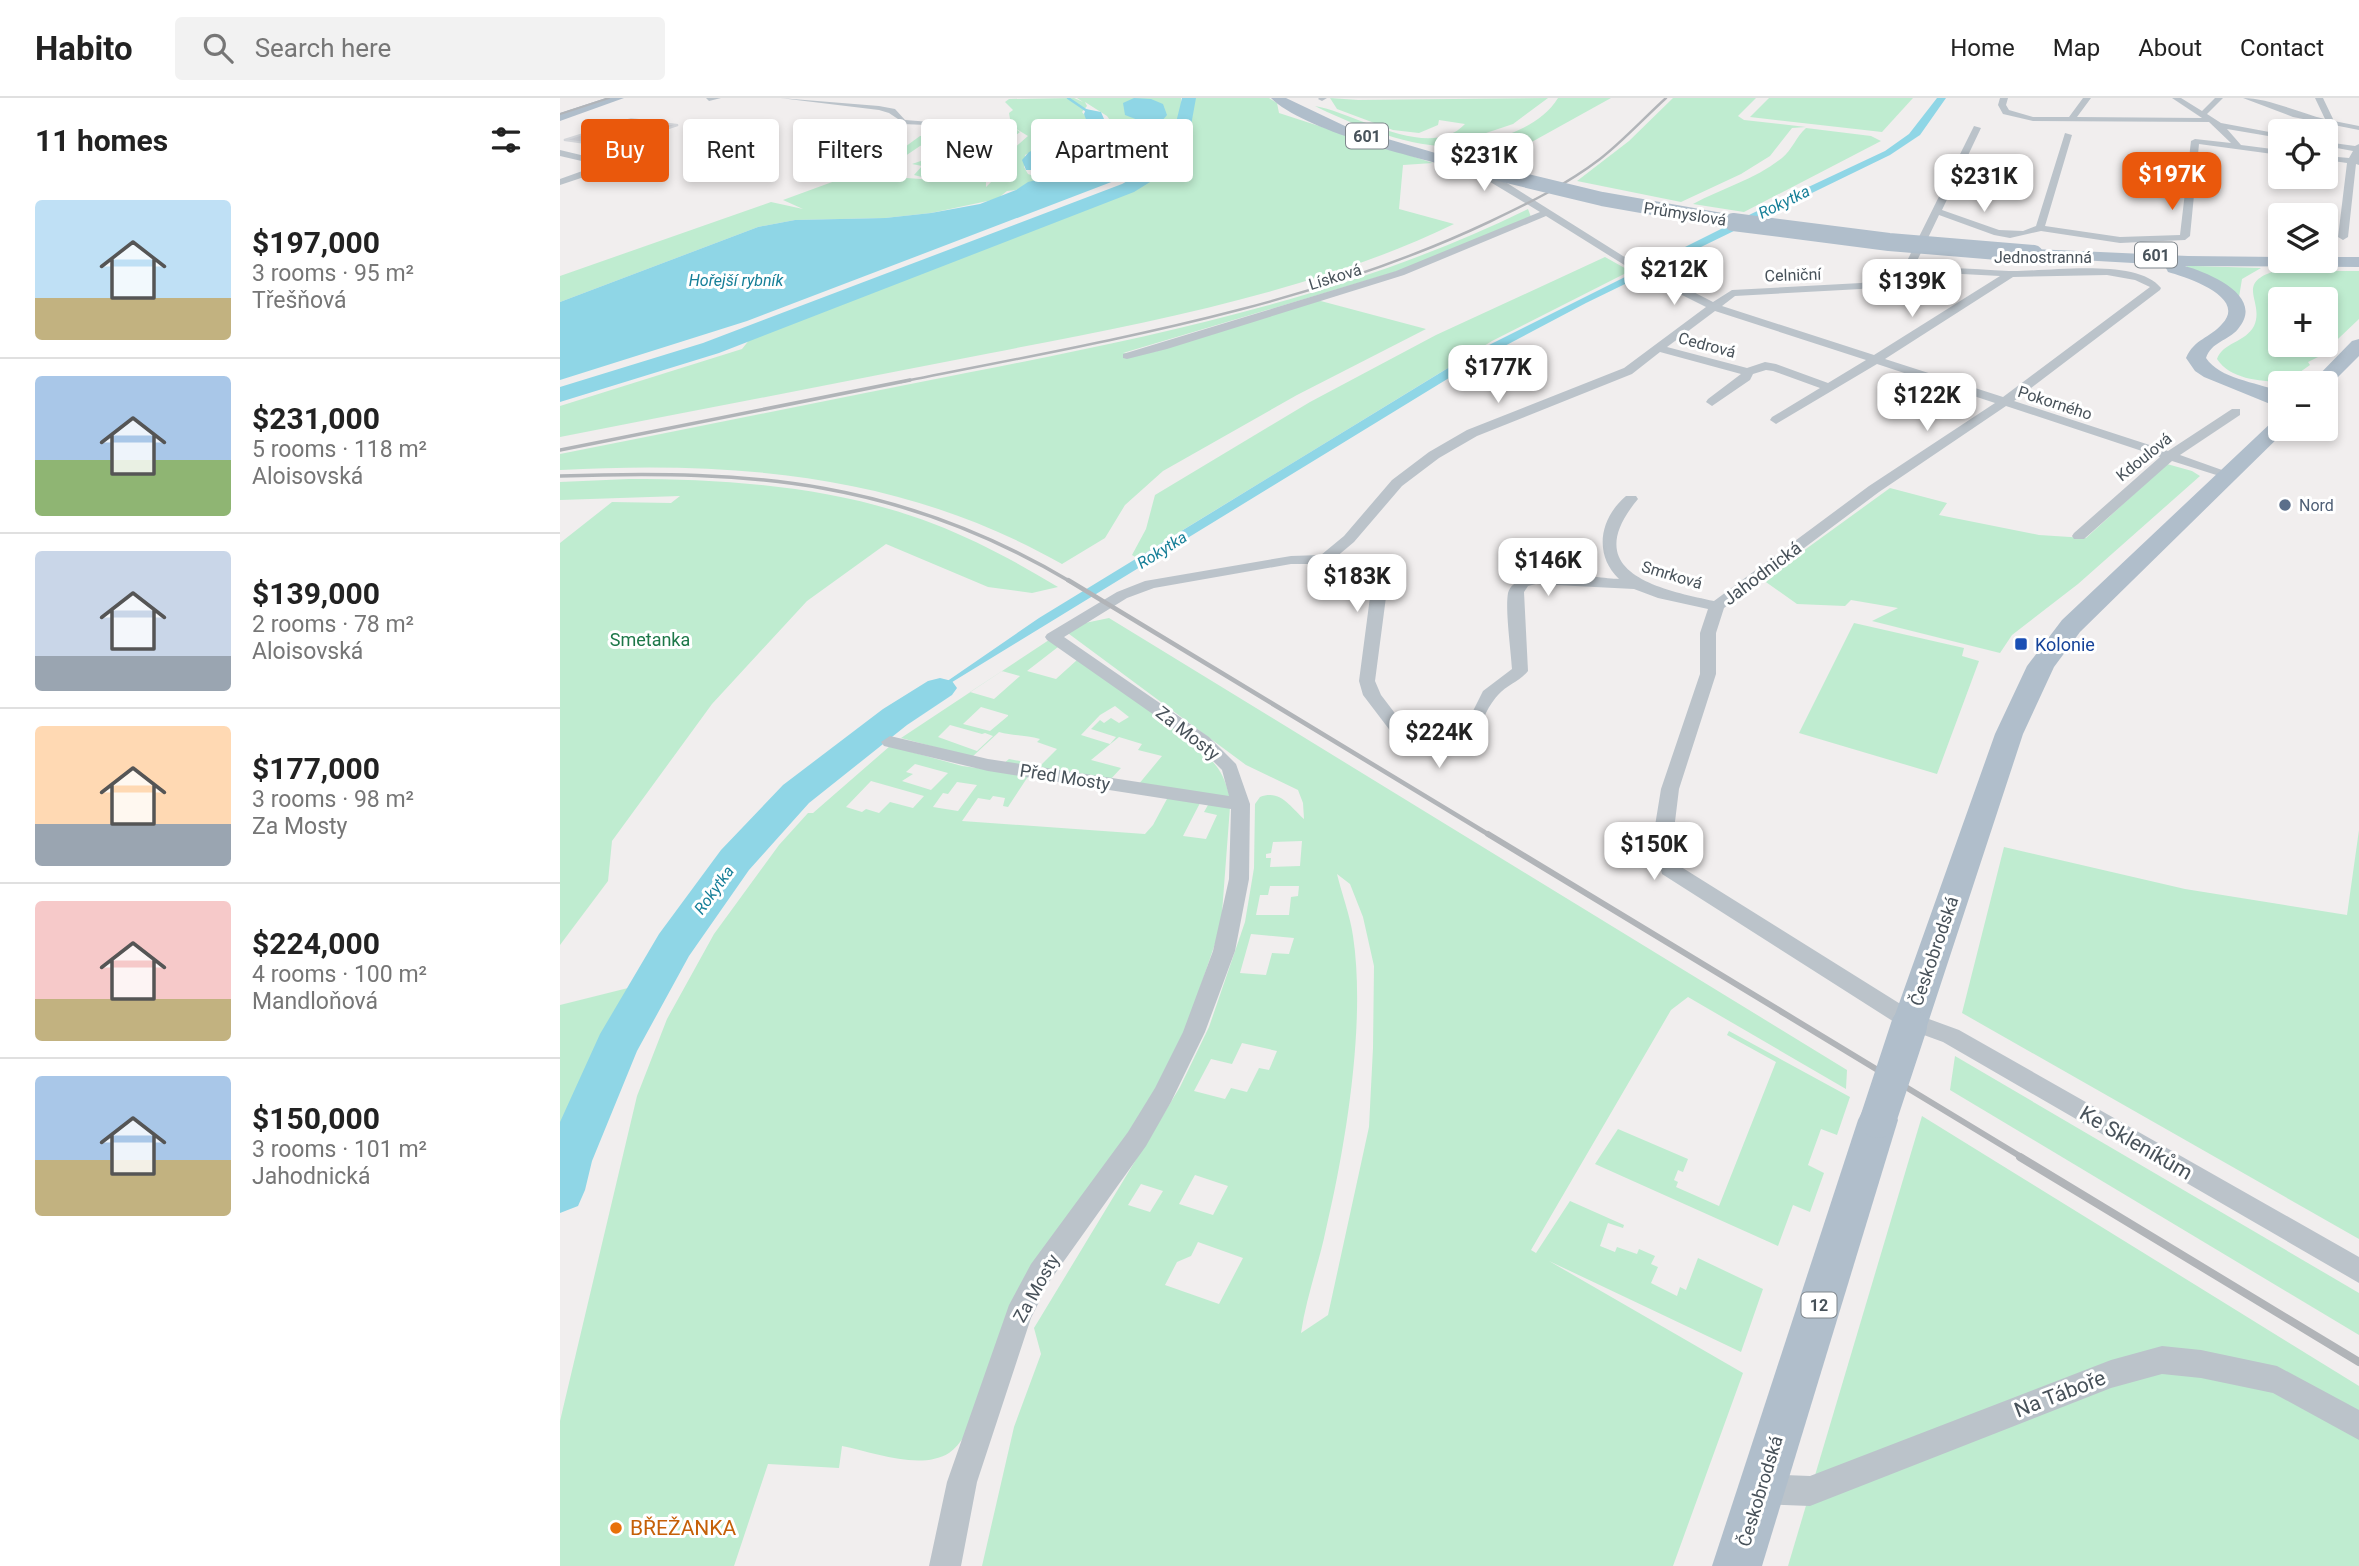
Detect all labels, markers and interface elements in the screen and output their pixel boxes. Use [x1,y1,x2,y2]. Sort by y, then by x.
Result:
search box [175,17,665,80]
text: Habito [35,29,133,68]
icon: search [199,29,237,67]
text: Search here [255,33,391,63]
text: Home [1950,34,2015,62]
text: Map [2053,34,2100,62]
text: About [2138,34,2202,62]
text: Contact [2240,34,2324,62]
chip: Buy [581,119,669,182]
chip: Rent [683,119,779,182]
chip: Filters [793,119,907,182]
chip: New [921,119,1017,182]
chip: Apartment [1031,119,1193,182]
map controls [2268,119,2338,441]
button: locate [2268,119,2338,189]
icon: filters [487,121,525,159]
text: 11 homes [35,123,168,158]
road number: 601 [1346,124,1388,148]
pin: $231K [1435,134,1533,193]
text: $231K [1450,142,1518,169]
pin: $197K [2123,152,2221,212]
pin: $231K [1935,155,2033,214]
text: $197K [2138,161,2206,188]
text: $231K [1950,163,2018,190]
water label: Rokytka [1755,181,1813,223]
street label: Průmyslová [1642,198,1728,230]
button: layers [2268,203,2338,273]
text: $197,000 [252,225,380,260]
icon: home [91,228,175,312]
road number: 601 [2135,242,2177,267]
pin: $212K [1625,248,1723,307]
street label: Jednostranná [1994,248,2092,267]
text: $212K [1640,256,1708,283]
text: 3 rooms · 95 m² [252,260,414,287]
street label: Lísková [1306,260,1364,294]
pin: $139K [1863,260,1961,319]
street label: Celniční [1764,264,1823,285]
text: $139K [1878,268,1946,295]
water label: Hořejší rybník [689,271,784,290]
text: Třešňová [252,287,347,314]
button: + [2268,287,2338,357]
street label: Cedrová [1676,328,1738,362]
pin: $177K [1449,345,1547,405]
text: $177K [1464,354,1532,381]
button: − [2268,371,2338,441]
pin: $122K [1878,374,1976,433]
text: $122K [1893,382,1961,409]
street label: Pokorného [2015,382,2095,424]
text: $231,000 [252,401,380,436]
icon: home [91,404,175,488]
street label: Kdoulová [2112,429,2176,485]
text: 5 rooms · 118 m² [252,436,427,463]
text: Aloisovská [252,463,363,490]
place label: Nord [2299,496,2334,515]
marker: Nord [2277,497,2293,513]
water label: Rokytka [1134,527,1190,573]
street label: Jahodnická [1719,537,1805,609]
pin: $146K [1499,538,1597,598]
text: $146K [1514,547,1582,574]
pin: $183K [1308,554,1406,614]
street label: Smrková [1639,557,1705,593]
text: $183K [1323,563,1391,590]
text: $139,000 [252,576,380,611]
icon: home [91,579,175,663]
text: 2 rooms · 78 m² [252,611,414,638]
park label: Smetanka [610,629,690,650]
place label: Kolonie [2035,634,2095,655]
marker: Kolonie [2013,636,2029,652]
text: Aloisovská [252,638,363,665]
street label: Za Mosty [1152,702,1224,765]
pin: $224K [1390,710,1488,770]
text: $224K [1405,719,1473,746]
text: $177,000 [252,751,380,786]
icon: home [91,754,175,838]
street label: Před Mosty [1018,760,1112,795]
text: 3 rooms · 98 m² [252,786,414,813]
text: Za Mosty [252,813,347,840]
pin: $150K [1605,822,1703,882]
text: $150K [1620,831,1688,858]
water label: Rokytka [690,862,738,918]
street label: Českobrodská [1905,893,1963,1009]
text: $224,000 [252,926,380,961]
icon: home [91,929,175,1013]
text: 4 rooms · 100 m² [252,961,427,988]
text: Mandloňová [252,988,378,1015]
text: $150,000 [252,1101,380,1136]
street label: Ke Skleníkům [2075,1101,2197,1185]
icon: home [91,1104,175,1188]
text: 3 rooms · 101 m² [252,1136,427,1163]
text: Jahodnická [252,1163,370,1190]
street label: Za Mosty [1009,1250,1064,1326]
road number: 12 [1802,1292,1836,1317]
street label: Na Táboře [2011,1366,2109,1422]
street label: Českobrodská [1733,1433,1787,1549]
place label: BŘEŽANKA [630,1516,737,1540]
marker: BŘEŽANKA [608,1520,624,1536]

